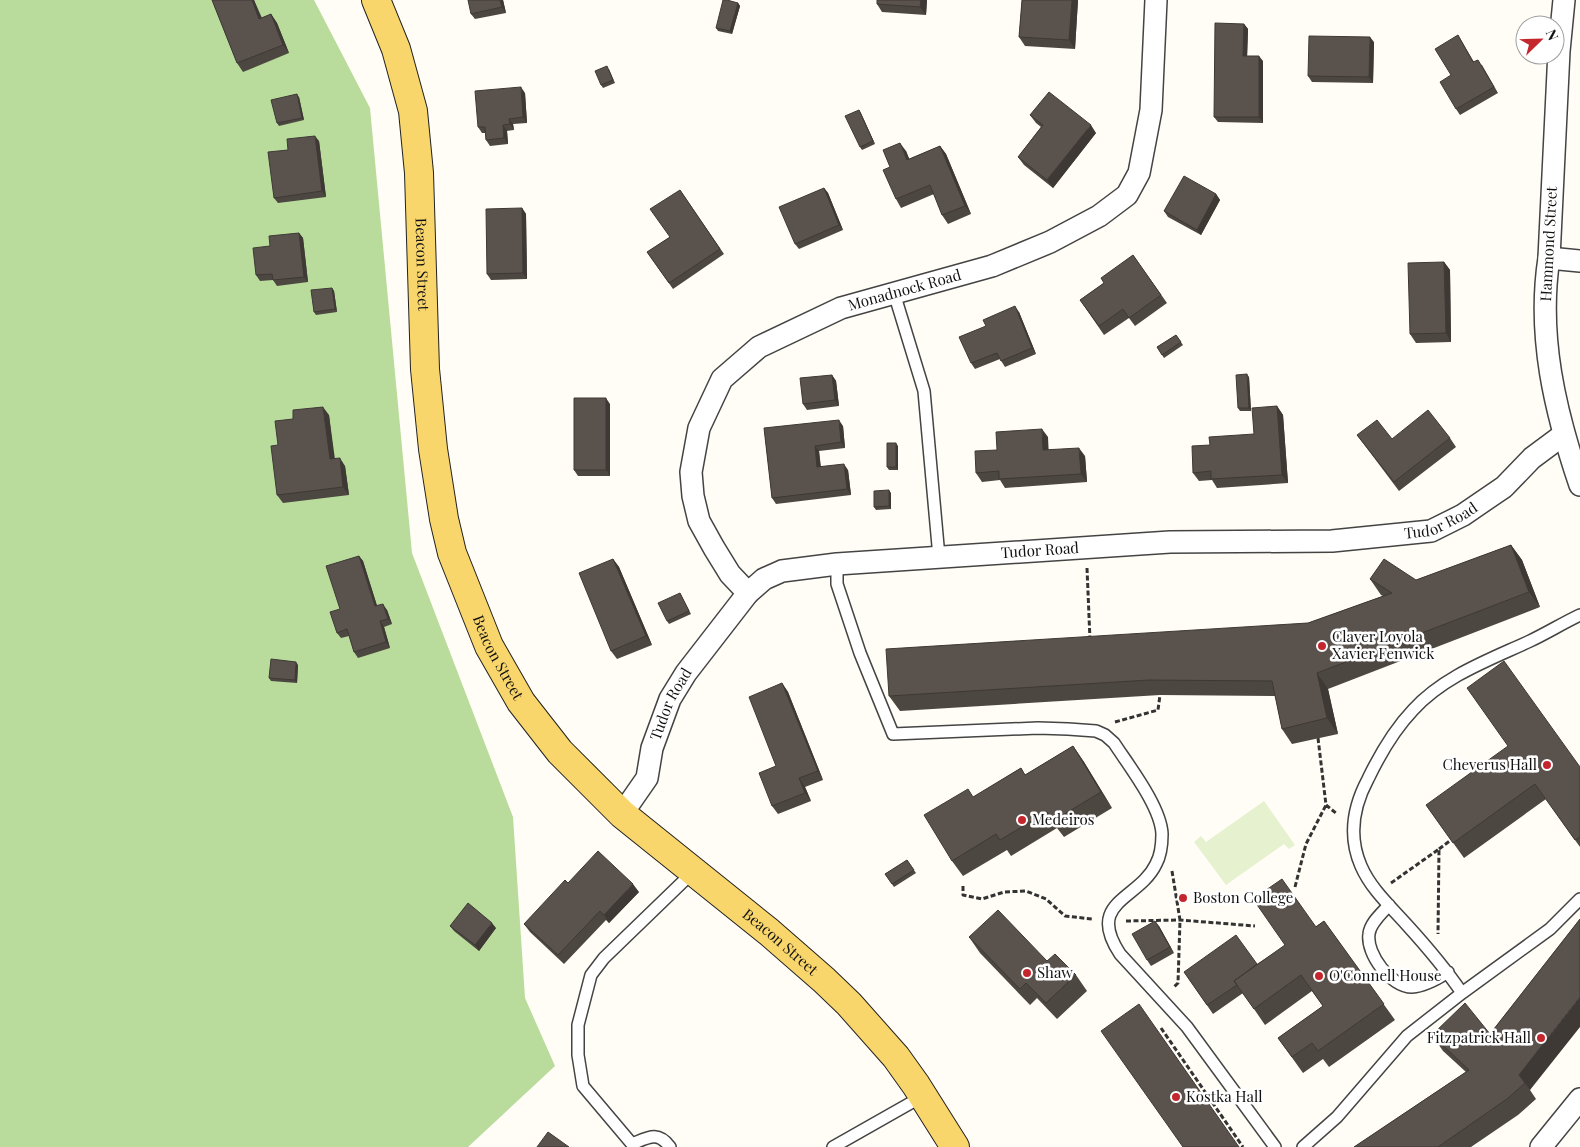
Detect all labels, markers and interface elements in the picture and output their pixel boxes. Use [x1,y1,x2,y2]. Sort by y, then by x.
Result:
north arrow [1515,15,1565,65]
text: N [1542,26,1563,43]
street label: Hammond Street [1535,185,1561,302]
street label: Beacon Street [411,218,434,312]
street label: Monadnock Road [845,264,964,315]
street label: Tudor Road [1403,497,1481,543]
street label: Tudor Road [1000,537,1080,562]
street label: Beacon Street [469,612,529,704]
place label: Claver Loyola Xavier Fenwick [1332,626,1435,663]
marker: Claver Loyola Xavier Fenwick [1316,640,1328,652]
street label: Tudor Road [645,663,696,743]
place label: Cheverus Hall [1442,754,1537,774]
marker: Cheverus Hall [1541,759,1553,771]
place label: Medeiros [1032,809,1094,829]
marker: Medeiros [1016,814,1028,826]
place label: Boston College [1193,887,1293,907]
marker: Boston College [1177,892,1189,904]
street label: Beacon Street [739,904,823,980]
place label: Shaw [1037,962,1073,982]
place label: O'Connell House [1329,965,1442,985]
marker: Shaw [1021,967,1033,979]
marker: O'Connell House [1313,970,1325,982]
place label: Fitzpatrick Hall [1427,1027,1531,1047]
marker: Fitzpatrick Hall [1535,1032,1547,1044]
place label: Kostka Hall [1186,1086,1263,1106]
marker: Kostka Hall [1170,1091,1182,1103]

